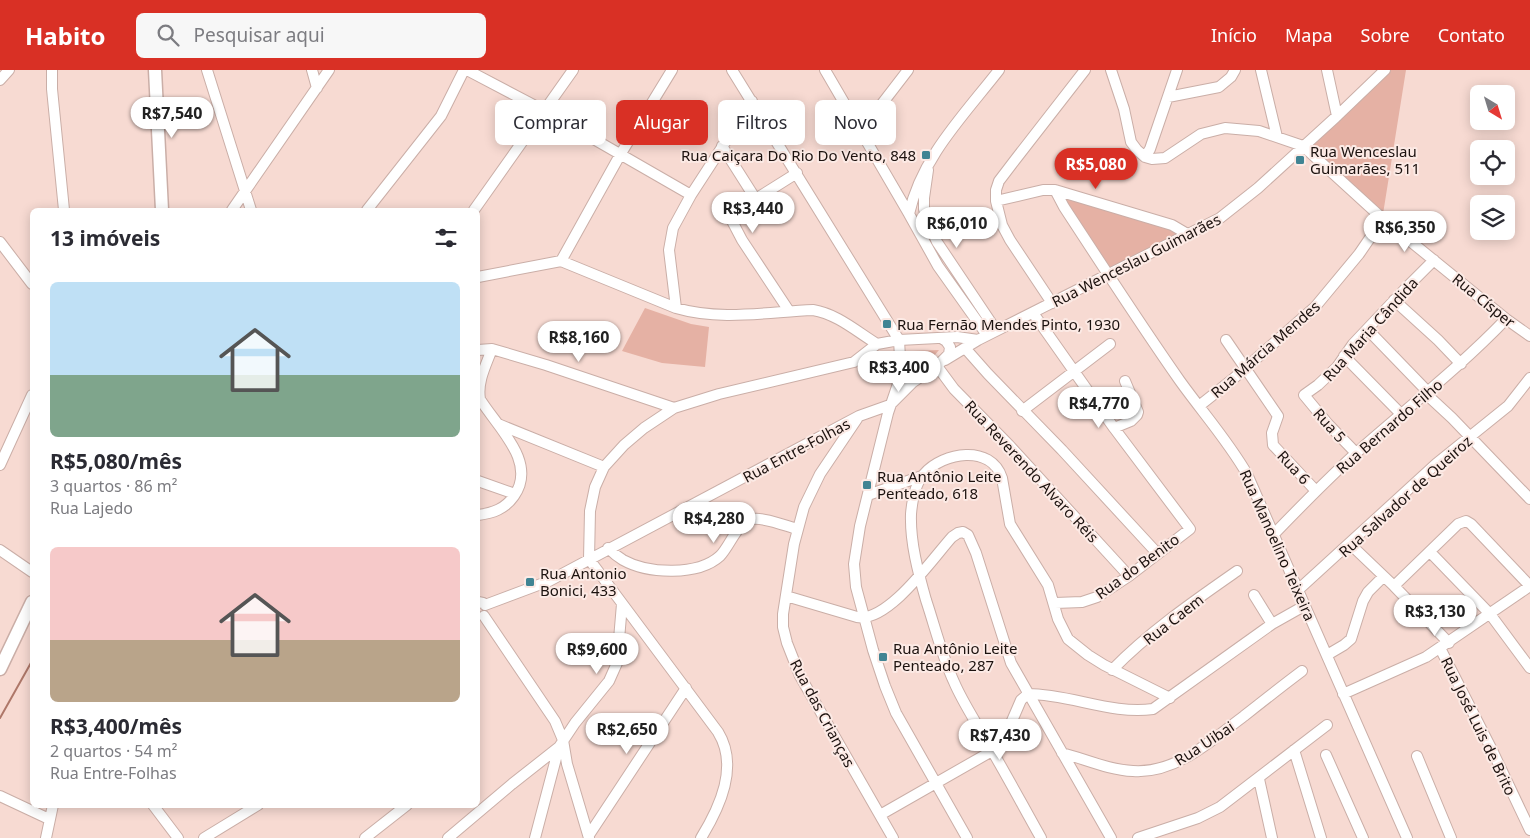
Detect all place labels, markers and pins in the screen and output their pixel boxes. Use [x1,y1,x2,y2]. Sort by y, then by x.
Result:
pin: R$7,540 [126,97,218,139]
place label: Rua Wenceslau Guimarães, 511 [1310,141,1420,178]
place label: Rua Caiçara Do Rio Do Vento, 848 [681,145,916,165]
pin: R$5,080 [1050,148,1142,190]
marker: Rua Caiçara Do Rio Do Vento, 848 [920,149,932,161]
marker: Rua Wenceslau Guimarães, 511 [1294,154,1306,166]
pin: R$3,440 [707,191,799,234]
pin: R$6,010 [911,206,1003,249]
pin: R$6,350 [1359,210,1451,253]
place label: Rua Fernão Mendes Pinto, 1930 [897,314,1120,334]
marker: Rua Fernão Mendes Pinto, 1930 [881,318,893,330]
pin: R$8,160 [533,320,625,363]
pin: R$3,400 [853,350,945,393]
pin: R$4,770 [1053,386,1145,429]
place label: Rua Antônio Leite Penteado, 618 [877,466,1001,503]
marker: Rua Antônio Leite Penteado, 618 [861,479,873,491]
pin: R$4,280 [668,502,760,544]
place label: Rua Antonio Bonici, 433 [540,563,626,600]
marker: Rua Antonio Bonici, 433 [524,576,536,588]
pin: R$3,130 [1389,594,1481,637]
pin: R$9,600 [551,632,643,675]
place label: Rua Antônio Leite Penteado, 287 [893,638,1017,675]
marker: Rua Antônio Leite Penteado, 287 [877,651,889,663]
pin: R$2,650 [581,712,673,755]
pin: R$7,430 [954,718,1046,761]

